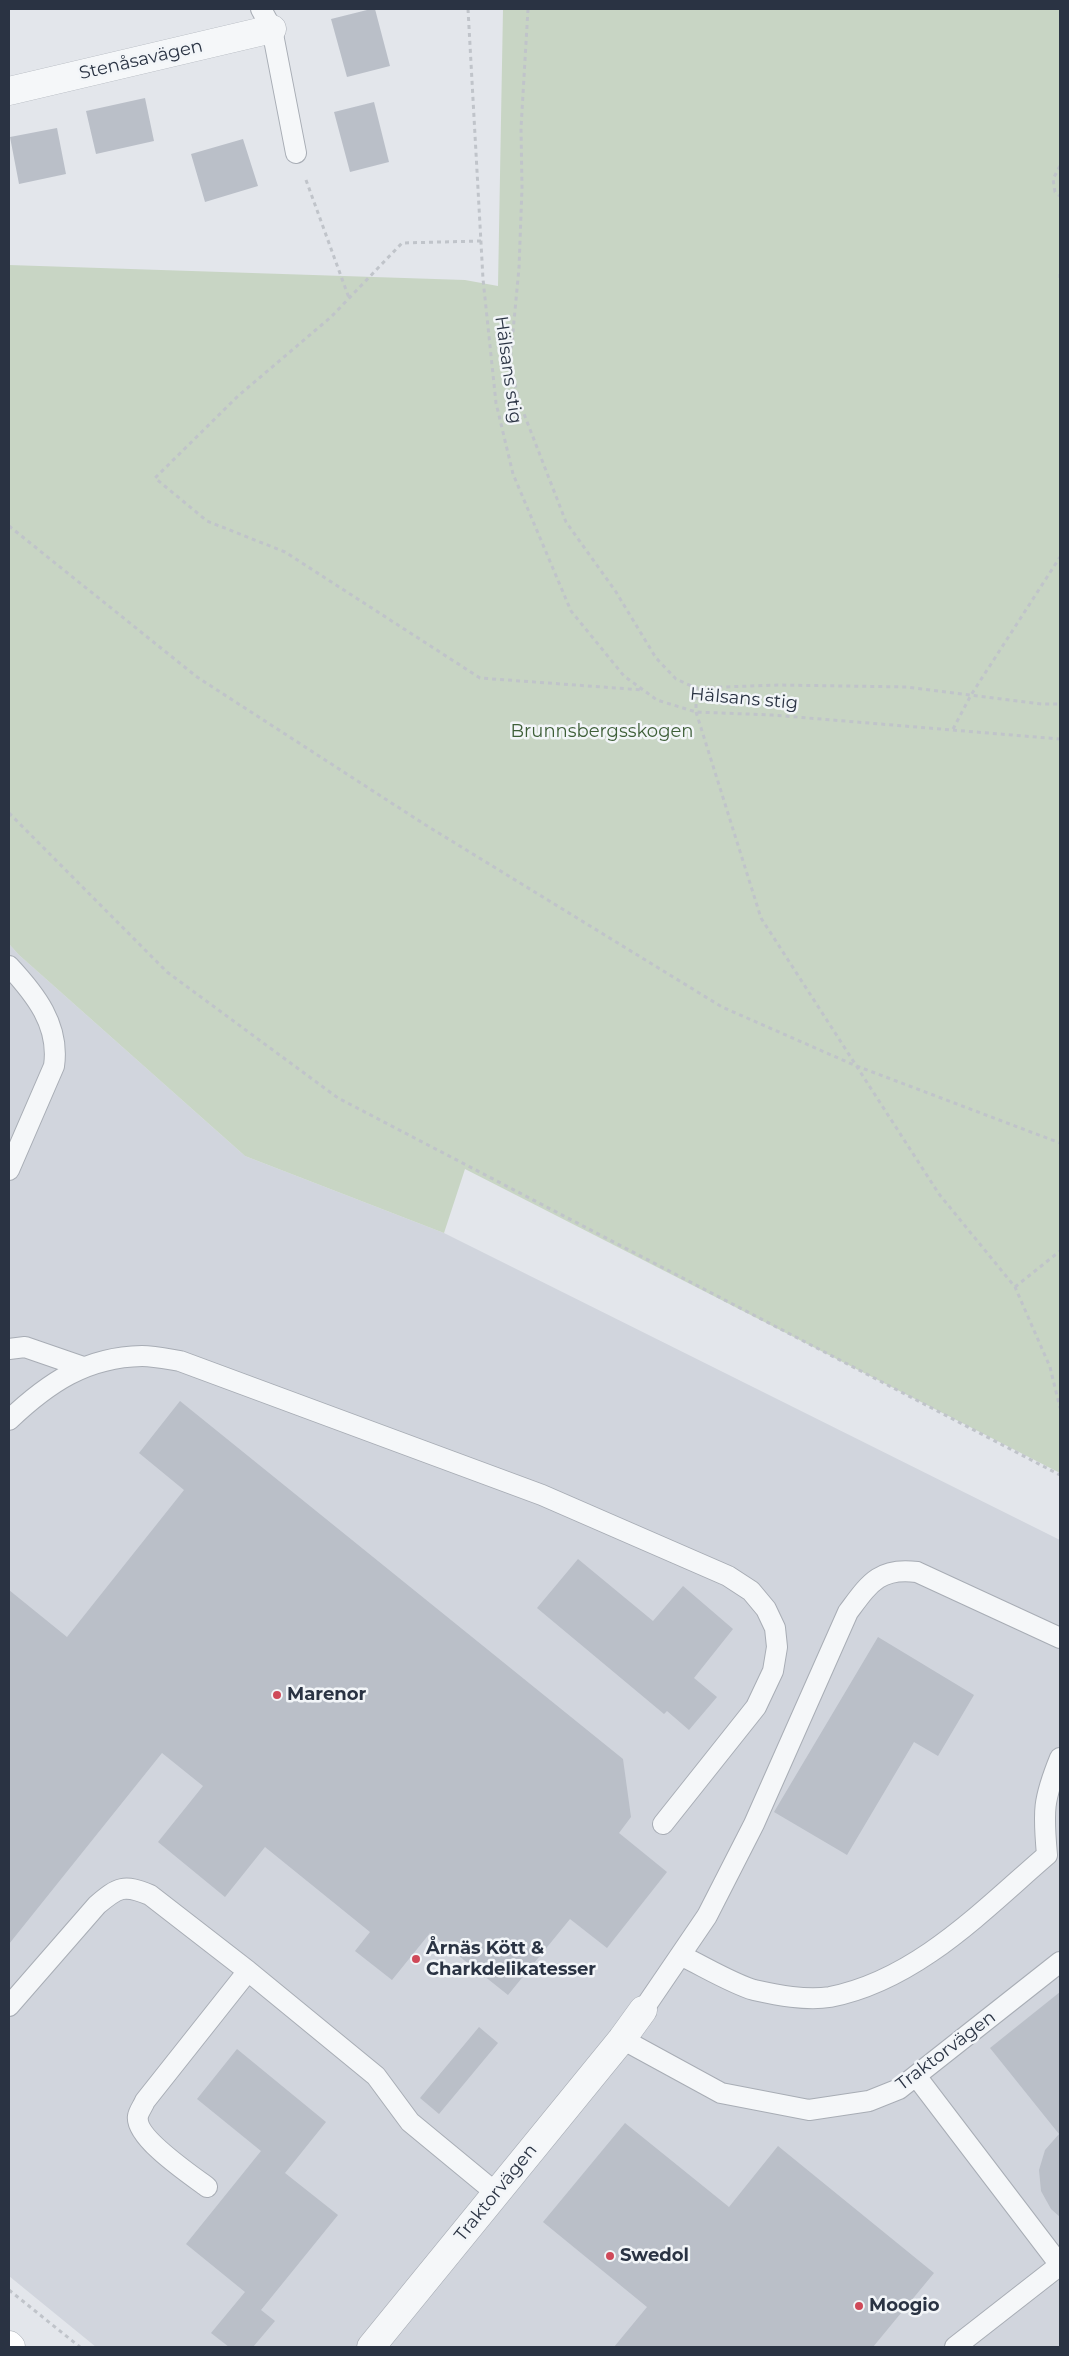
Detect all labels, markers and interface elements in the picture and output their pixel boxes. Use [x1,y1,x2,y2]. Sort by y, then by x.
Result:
street label: Stenåsavägen [77,35,205,85]
street label: Hälsans stig [490,315,526,425]
street label: Hälsans stig [689,684,799,714]
park label: Brunnsbergsskogen [510,721,694,743]
place label: Marenor [287,1684,366,1706]
marker: Marenor [271,1689,283,1701]
place label: Årnäs Kött & Charkdelikatesser [426,1938,596,1980]
marker: Årnäs Kött & Charkdelikatesser [410,1953,422,1965]
street label: Traktorvägen [892,2007,1000,2095]
street label: Traktorvägen [450,2140,542,2246]
place label: Swedol [620,2245,689,2267]
marker: Swedol [604,2250,616,2262]
place label: Moogio [869,2295,940,2317]
marker: Moogio [853,2300,865,2312]

